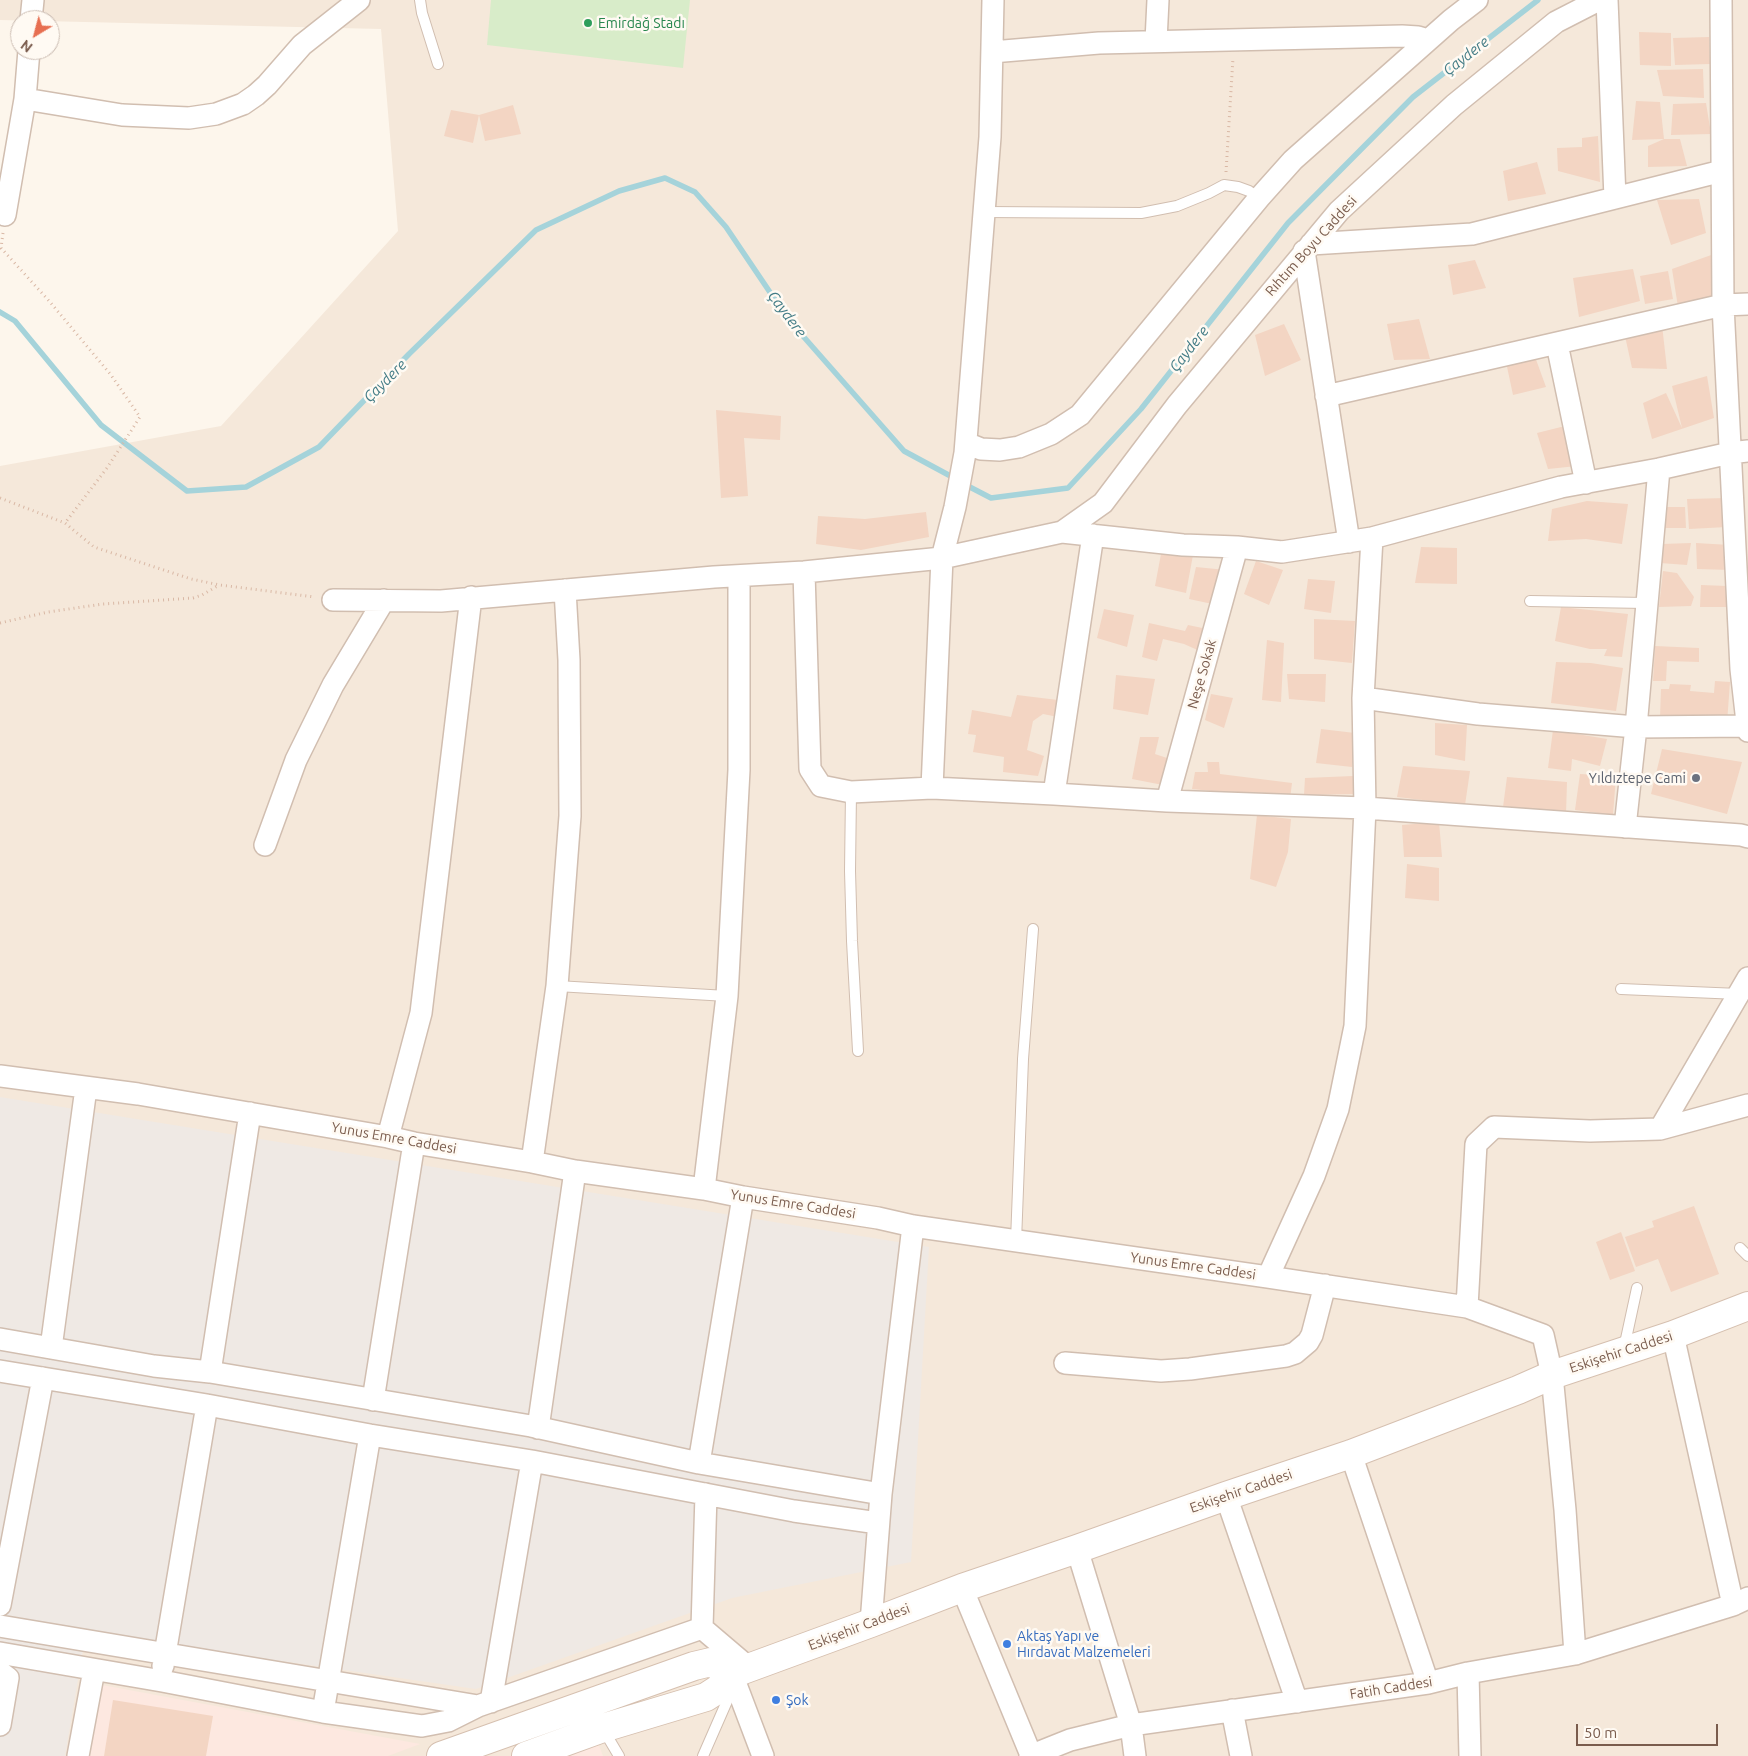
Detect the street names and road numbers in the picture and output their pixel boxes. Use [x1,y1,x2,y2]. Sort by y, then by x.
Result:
street label: Rıhtım Boyu Caddesi [1262,193,1360,299]
street label: Neşe Sokak [1184,637,1220,711]
street label: Yunus Emre Caddesi [330,1119,458,1157]
street label: Yunus Emre Caddesi [729,1186,857,1222]
street label: Yunus Emre Caddesi [1129,1249,1257,1283]
street label: Eskişehir Caddesi [1567,1327,1675,1377]
street label: Eskişehir Caddesi [1187,1466,1295,1516]
street label: Eskişehir Caddesi [806,1600,912,1654]
street label: Fatih Caddesi [1348,1673,1434,1703]

